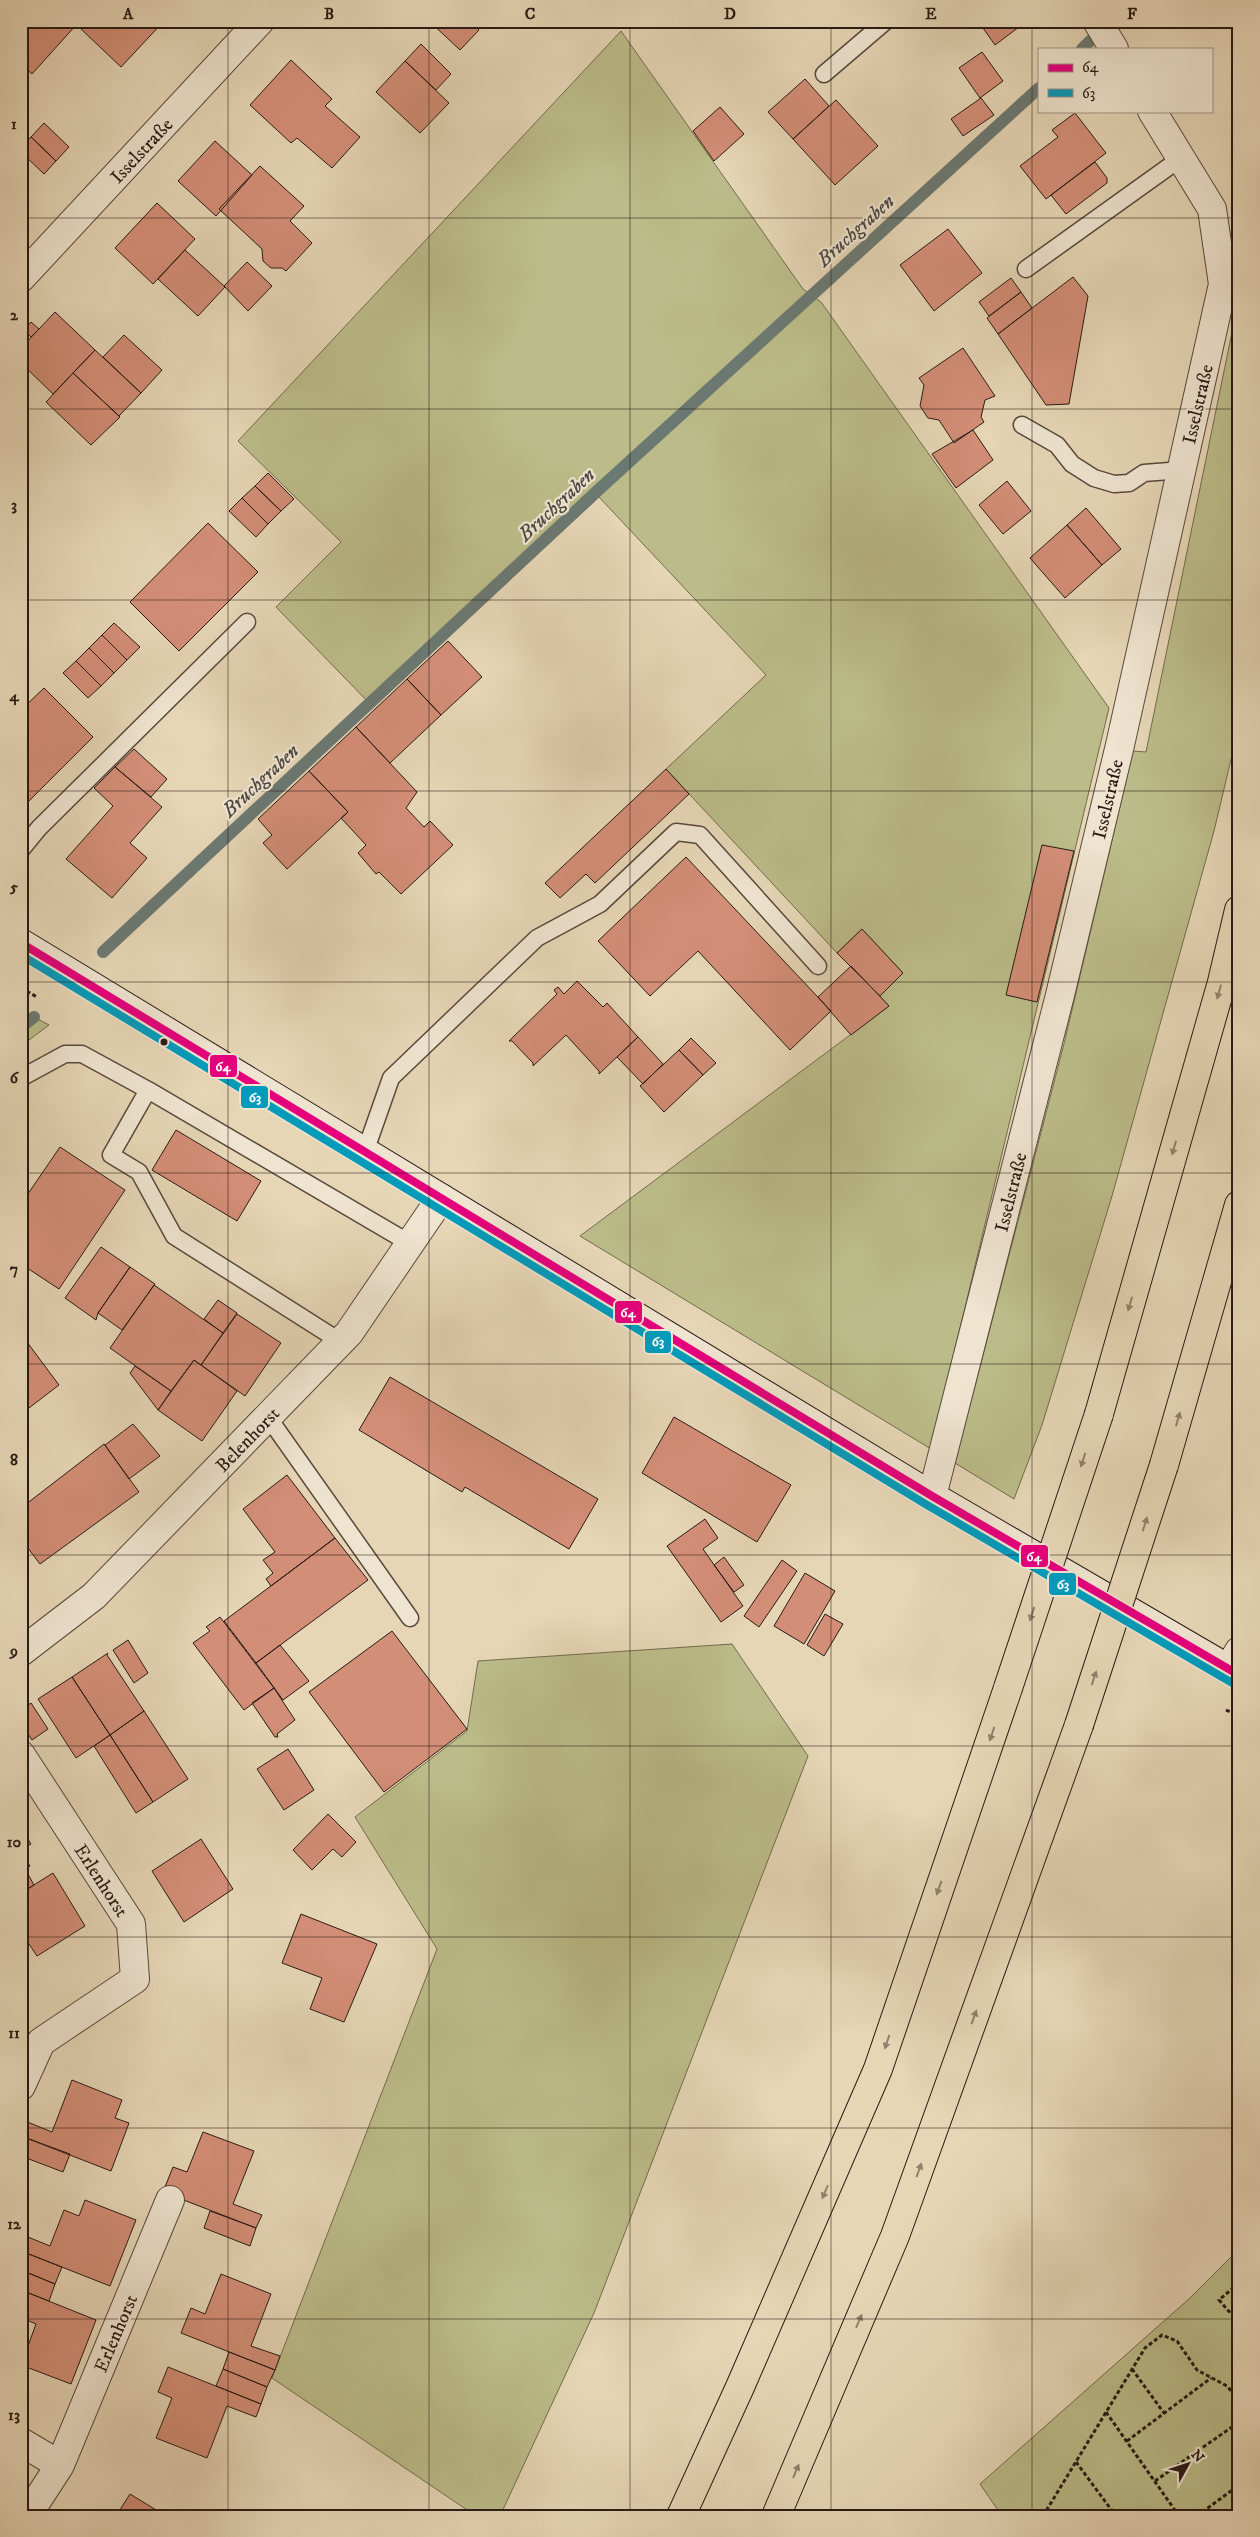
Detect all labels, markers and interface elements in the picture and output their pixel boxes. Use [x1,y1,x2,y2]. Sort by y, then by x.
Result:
text: A [122,4,134,24]
text: B [324,4,334,24]
text: C [525,4,535,24]
text: D [724,4,736,24]
text: E [925,4,937,24]
text: F [1127,4,1137,24]
legend [1038,48,1212,112]
text: 64 [1082,58,1099,77]
text: 63 [1082,84,1095,103]
street label: Isselstraße [106,113,178,188]
text: 1 [11,114,17,134]
water label: Bruchgraben [811,190,900,273]
text: 2 [10,305,19,325]
street label: Isselstraße [1178,362,1219,446]
water label: Bruchgraben [513,463,601,548]
text: 3 [11,495,17,515]
text: 4 [8,686,19,706]
water label: Bruchgraben [217,739,305,824]
street label: Isselstraße [1088,757,1129,841]
text: 5 [9,877,18,897]
one-way arrow [1214,984,1222,999]
unlabelled marker [159,1037,169,1047]
line badge: 64 [209,1054,238,1078]
text: 64 [215,1058,232,1076]
text: 6 [10,1068,20,1088]
line badge: 63 [240,1085,269,1109]
text: 63 [249,1089,261,1107]
one-way arrow [1170,1140,1178,1155]
street label: Isselstraße [990,1150,1032,1234]
text: 7 [10,1259,18,1279]
one-way arrow [1126,1297,1134,1312]
line badge: 64 [614,1300,643,1324]
text: 64 [620,1304,637,1322]
line badge: 63 [644,1330,672,1354]
text: 63 [652,1333,664,1351]
street label: Belenhorst [211,1403,285,1477]
one-way arrow [1174,1411,1182,1426]
text: 8 [10,1450,18,1470]
one-way arrow [1079,1453,1087,1468]
one-way arrow [1141,1516,1149,1531]
line badge: 64 [1020,1544,1049,1568]
text: 64 [1026,1548,1043,1566]
line badge: 63 [1048,1572,1077,1596]
text: 63 [1057,1576,1069,1594]
one-way arrow [1028,1607,1036,1622]
text: 9 [9,1641,18,1661]
one-way arrow [1091,1671,1098,1686]
one-way arrow [988,1727,995,1742]
text: 10 [7,1832,22,1852]
street label: Erlenhorst [69,1840,133,1922]
one-way arrow [935,1881,943,1896]
one-way arrow [971,2010,978,2025]
text: 11 [8,2023,20,2043]
one-way arrow [883,2035,891,2050]
one-way arrow [916,2163,923,2178]
one-way arrow [820,2185,828,2199]
text: 12 [7,2214,22,2234]
street label: Erlenhorst [90,2291,143,2376]
one-way arrow [856,2314,864,2328]
text: 13 [8,2405,20,2425]
north arrow [1162,2440,1212,2490]
text: N [1187,2446,1208,2467]
one-way arrow [792,2464,800,2478]

